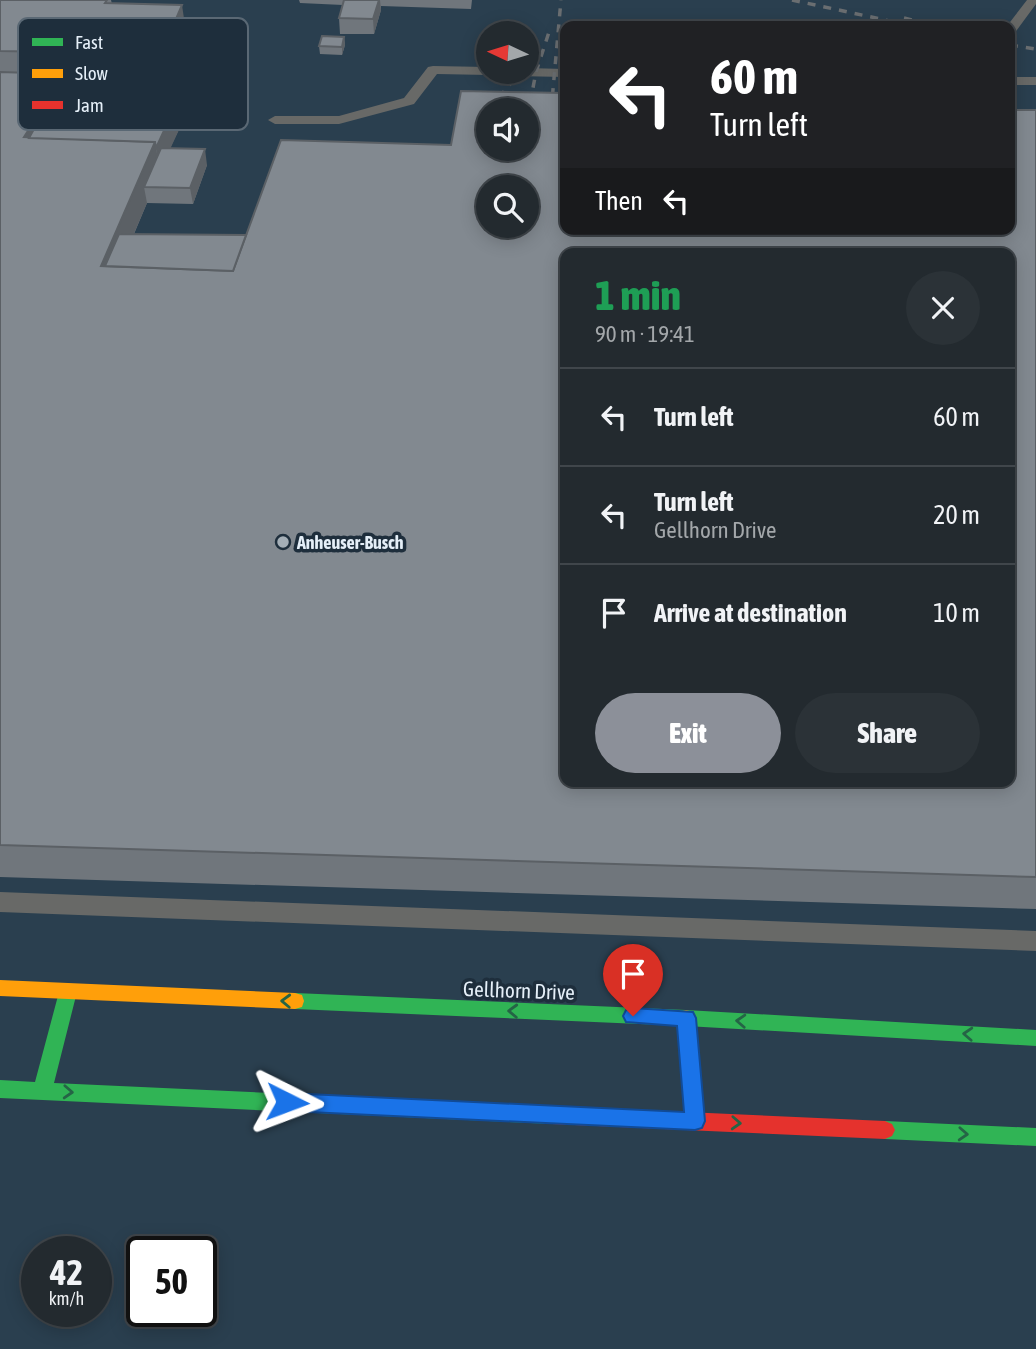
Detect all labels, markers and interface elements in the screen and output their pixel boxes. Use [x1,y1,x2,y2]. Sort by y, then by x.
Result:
legend [18,18,248,130]
north arrow [476,21,539,84]
map controls [476,21,539,238]
text: Fast [75,31,103,53]
text: 60 m [710,48,798,104]
icon: left [595,49,686,140]
text: Slow [75,62,109,84]
text: Jam [75,94,104,116]
button: sound [476,98,539,161]
text: Turn left [710,106,808,143]
button: search [476,175,539,238]
icon: left [657,182,695,220]
text: Then [595,186,643,216]
text: 1 min [595,271,681,319]
button: close [906,271,980,345]
text: 90 m · 19:41 [595,321,695,347]
icon: left [595,398,633,436]
text: Turn left [654,402,734,432]
text: 60 m [933,402,980,432]
text: Turn left [654,487,734,517]
icon: left [595,496,633,534]
text: 20 m [933,500,980,530]
text: Gellhorn Drive [654,517,777,543]
place label: Anheuser-Busch [296,532,404,553]
marker: Anheuser-Busch [275,534,291,550]
icon: arrive [595,594,633,632]
text: Arrive at destination [654,598,847,628]
text: 10 m [933,598,980,628]
button: Exit [595,693,781,773]
button: Share [795,693,980,773]
pin [603,944,663,1016]
icon: arrive [614,955,652,993]
street label: Gellhorn Drive [463,976,575,1004]
one-way arrow [280,994,291,1009]
one-way arrow [508,1003,519,1018]
one-way arrow [735,1014,746,1029]
one-way arrow [962,1027,973,1042]
position arrow [250,1065,324,1139]
one-way arrow [63,1084,74,1099]
one-way arrow [731,1116,742,1131]
one-way arrow [958,1126,969,1141]
speed limit sign: 50 [126,1236,217,1327]
text: 42 [50,1252,83,1292]
text: km/h [49,1288,84,1309]

